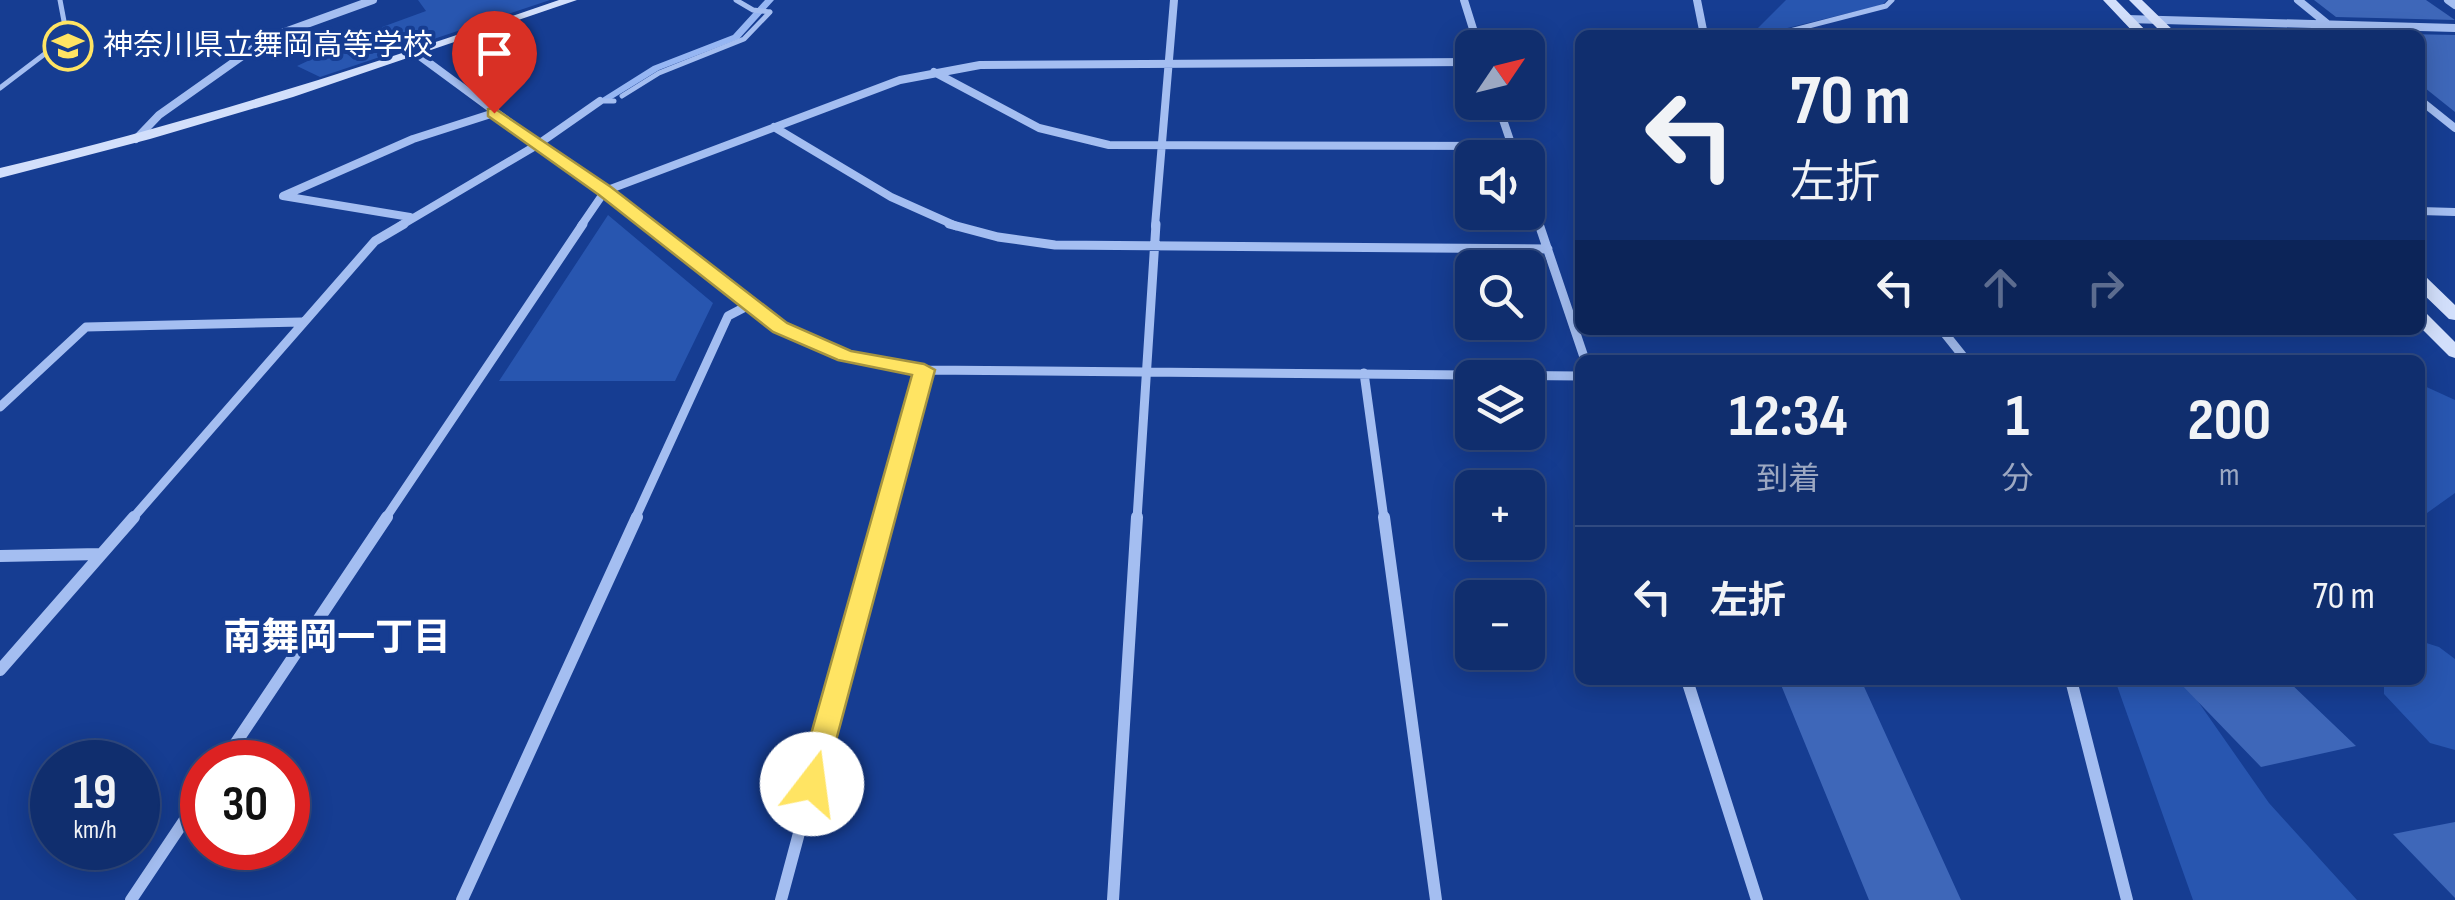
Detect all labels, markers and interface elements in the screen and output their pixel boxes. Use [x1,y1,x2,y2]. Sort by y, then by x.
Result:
pin [452,11,537,114]
school or university icon: 神奈川県立舞岡高等学校 [42,20,94,72]
icon: arrive [467,26,522,81]
place label: 神奈川県立舞岡高等学校 [103,28,433,64]
north arrow [1455,30,1545,120]
map controls [1455,30,1545,670]
text: 70 m [1790,60,1911,144]
icon: left [1625,70,1755,200]
button: sound [1455,140,1545,230]
text: 左折 [1790,156,1880,211]
button: search [1455,250,1545,340]
icon: left [1868,260,1923,315]
icon: ahead [1973,260,2028,315]
icon: right [2078,260,2133,315]
button: layers [1455,360,1545,450]
text: 12:34 [1729,381,1848,453]
text: 1 [2006,381,2029,453]
text: 200 [2188,385,2271,457]
text: m [2219,456,2240,495]
text: 到着 [1756,460,1820,499]
text: 分 [2002,460,2034,499]
button: + [1455,470,1545,560]
icon: left [1625,569,1680,624]
text: 70 m [2313,574,2375,619]
text: 左折 [1710,579,1786,624]
button: − [1455,580,1545,670]
district label: 南舞岡一丁目 [223,616,451,661]
position arrow [760,732,864,836]
speed limit sign: 30 [180,740,310,870]
text: 19 [73,763,117,823]
text: km/h [73,815,117,846]

